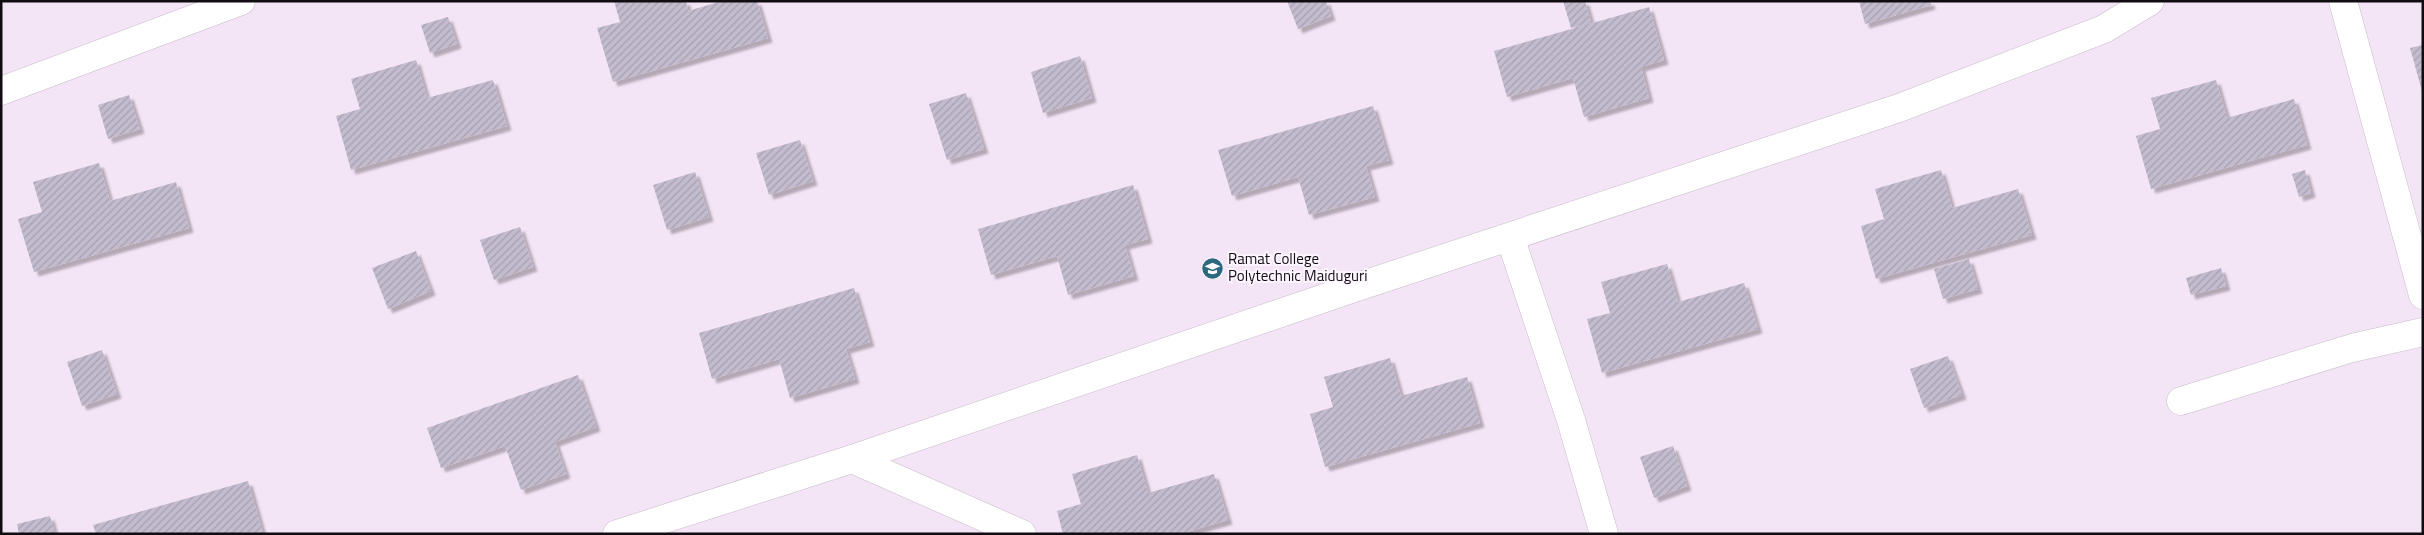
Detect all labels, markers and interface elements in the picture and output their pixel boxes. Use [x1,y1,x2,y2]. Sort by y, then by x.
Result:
place label: Ramat College Polytechnic Maiduguri [1228,247,1368,287]
school or university icon: Ramat College Polytechnic Maiduguri [1200,256,1224,280]

